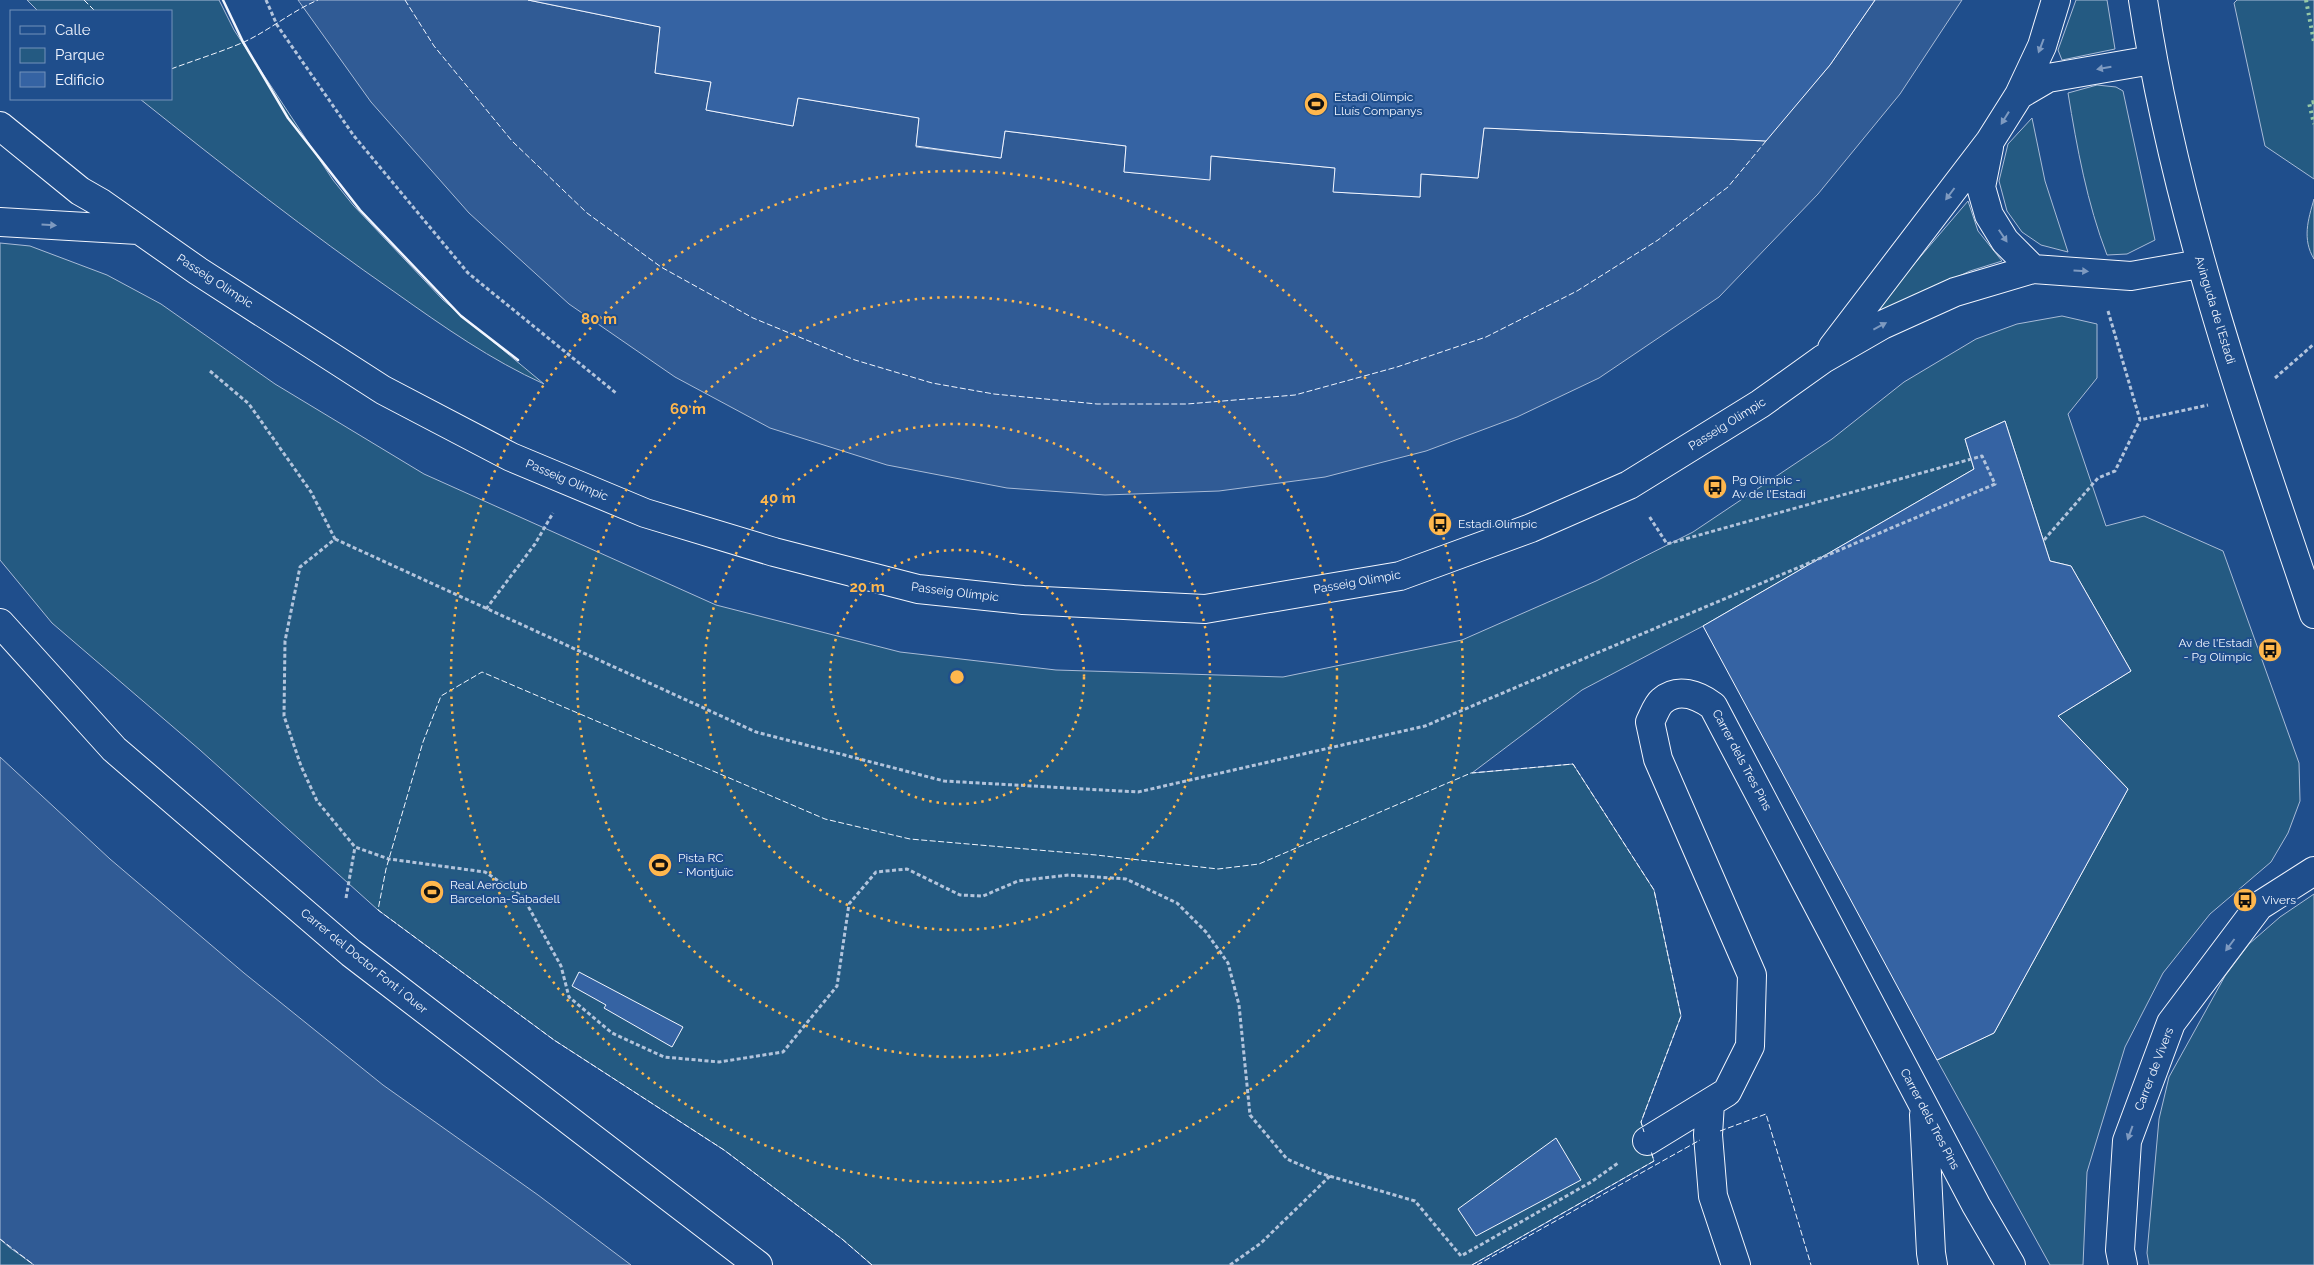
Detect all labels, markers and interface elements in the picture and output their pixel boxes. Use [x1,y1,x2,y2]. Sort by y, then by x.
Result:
legend [10,10,172,100]
text: Calle [55,21,91,39]
one-way arrow [2037,39,2045,54]
text: Parque [55,46,105,64]
one-way arrow [2096,65,2112,73]
text: Edificio [55,71,105,89]
place label: Estadi Olímpic Lluís Companys [1334,90,1422,118]
sports icon: Estadi Olímpic Lluís Companys [1303,91,1329,117]
one-way arrow [2000,111,2009,124]
one-way arrow [1945,187,1956,200]
one-way arrow [41,221,57,229]
one-way arrow [1998,229,2008,243]
street label: Passeig Olímpic [174,251,256,311]
street label: Avinguda de l'Estadi [2192,254,2238,366]
one-way arrow [2074,268,2090,276]
text: 80 m [581,310,617,328]
one-way arrow [1873,322,1888,330]
street label: Passeig Olímpic [1686,394,1768,453]
text: 60 m [670,400,706,418]
street label: Passeig Olímpic [524,456,611,504]
place label: Pg Olímpic - Av de l'Estadi [1732,473,1806,501]
bus stop icon: Pg Olímpic - Av de l'Estadi [1702,474,1728,500]
text: 40 m [760,489,796,507]
bus stop icon: Estadi Olímpic [1427,511,1453,537]
place label: Estadi Olímpic [1458,517,1538,531]
street label: Passeig Olímpic [1312,567,1402,597]
text: 20 m [849,578,885,596]
street label: Passeig Olímpic [910,580,1000,604]
place label: Av de l'Estadi - Pg Olímpic [2178,636,2252,664]
bus stop icon: Av de l'Estadi - Pg Olímpic [2257,637,2283,663]
centre of rings [948,668,966,686]
street label: Carrer dels Tres Pins [1709,707,1775,813]
place label: Pista RC - Montjuïc [678,851,734,879]
sports icon: Pista RC - Montjuïc [647,852,673,878]
place label: Real Aeroclub Barcelona-Sabadell [450,878,561,906]
sports icon: Real Aeroclub Barcelona-Sabadell [419,879,445,905]
bus stop icon: Vivers [2232,887,2258,913]
place label: Vivers [2262,893,2296,907]
street label: Carrer del Doctor Font i Quer [298,906,431,1017]
one-way arrow [2224,938,2235,951]
street label: Carrer de Vivers [2132,1025,2176,1113]
street label: Carrer dels Tres Pins [1897,1066,1963,1172]
one-way arrow [2126,1126,2134,1141]

